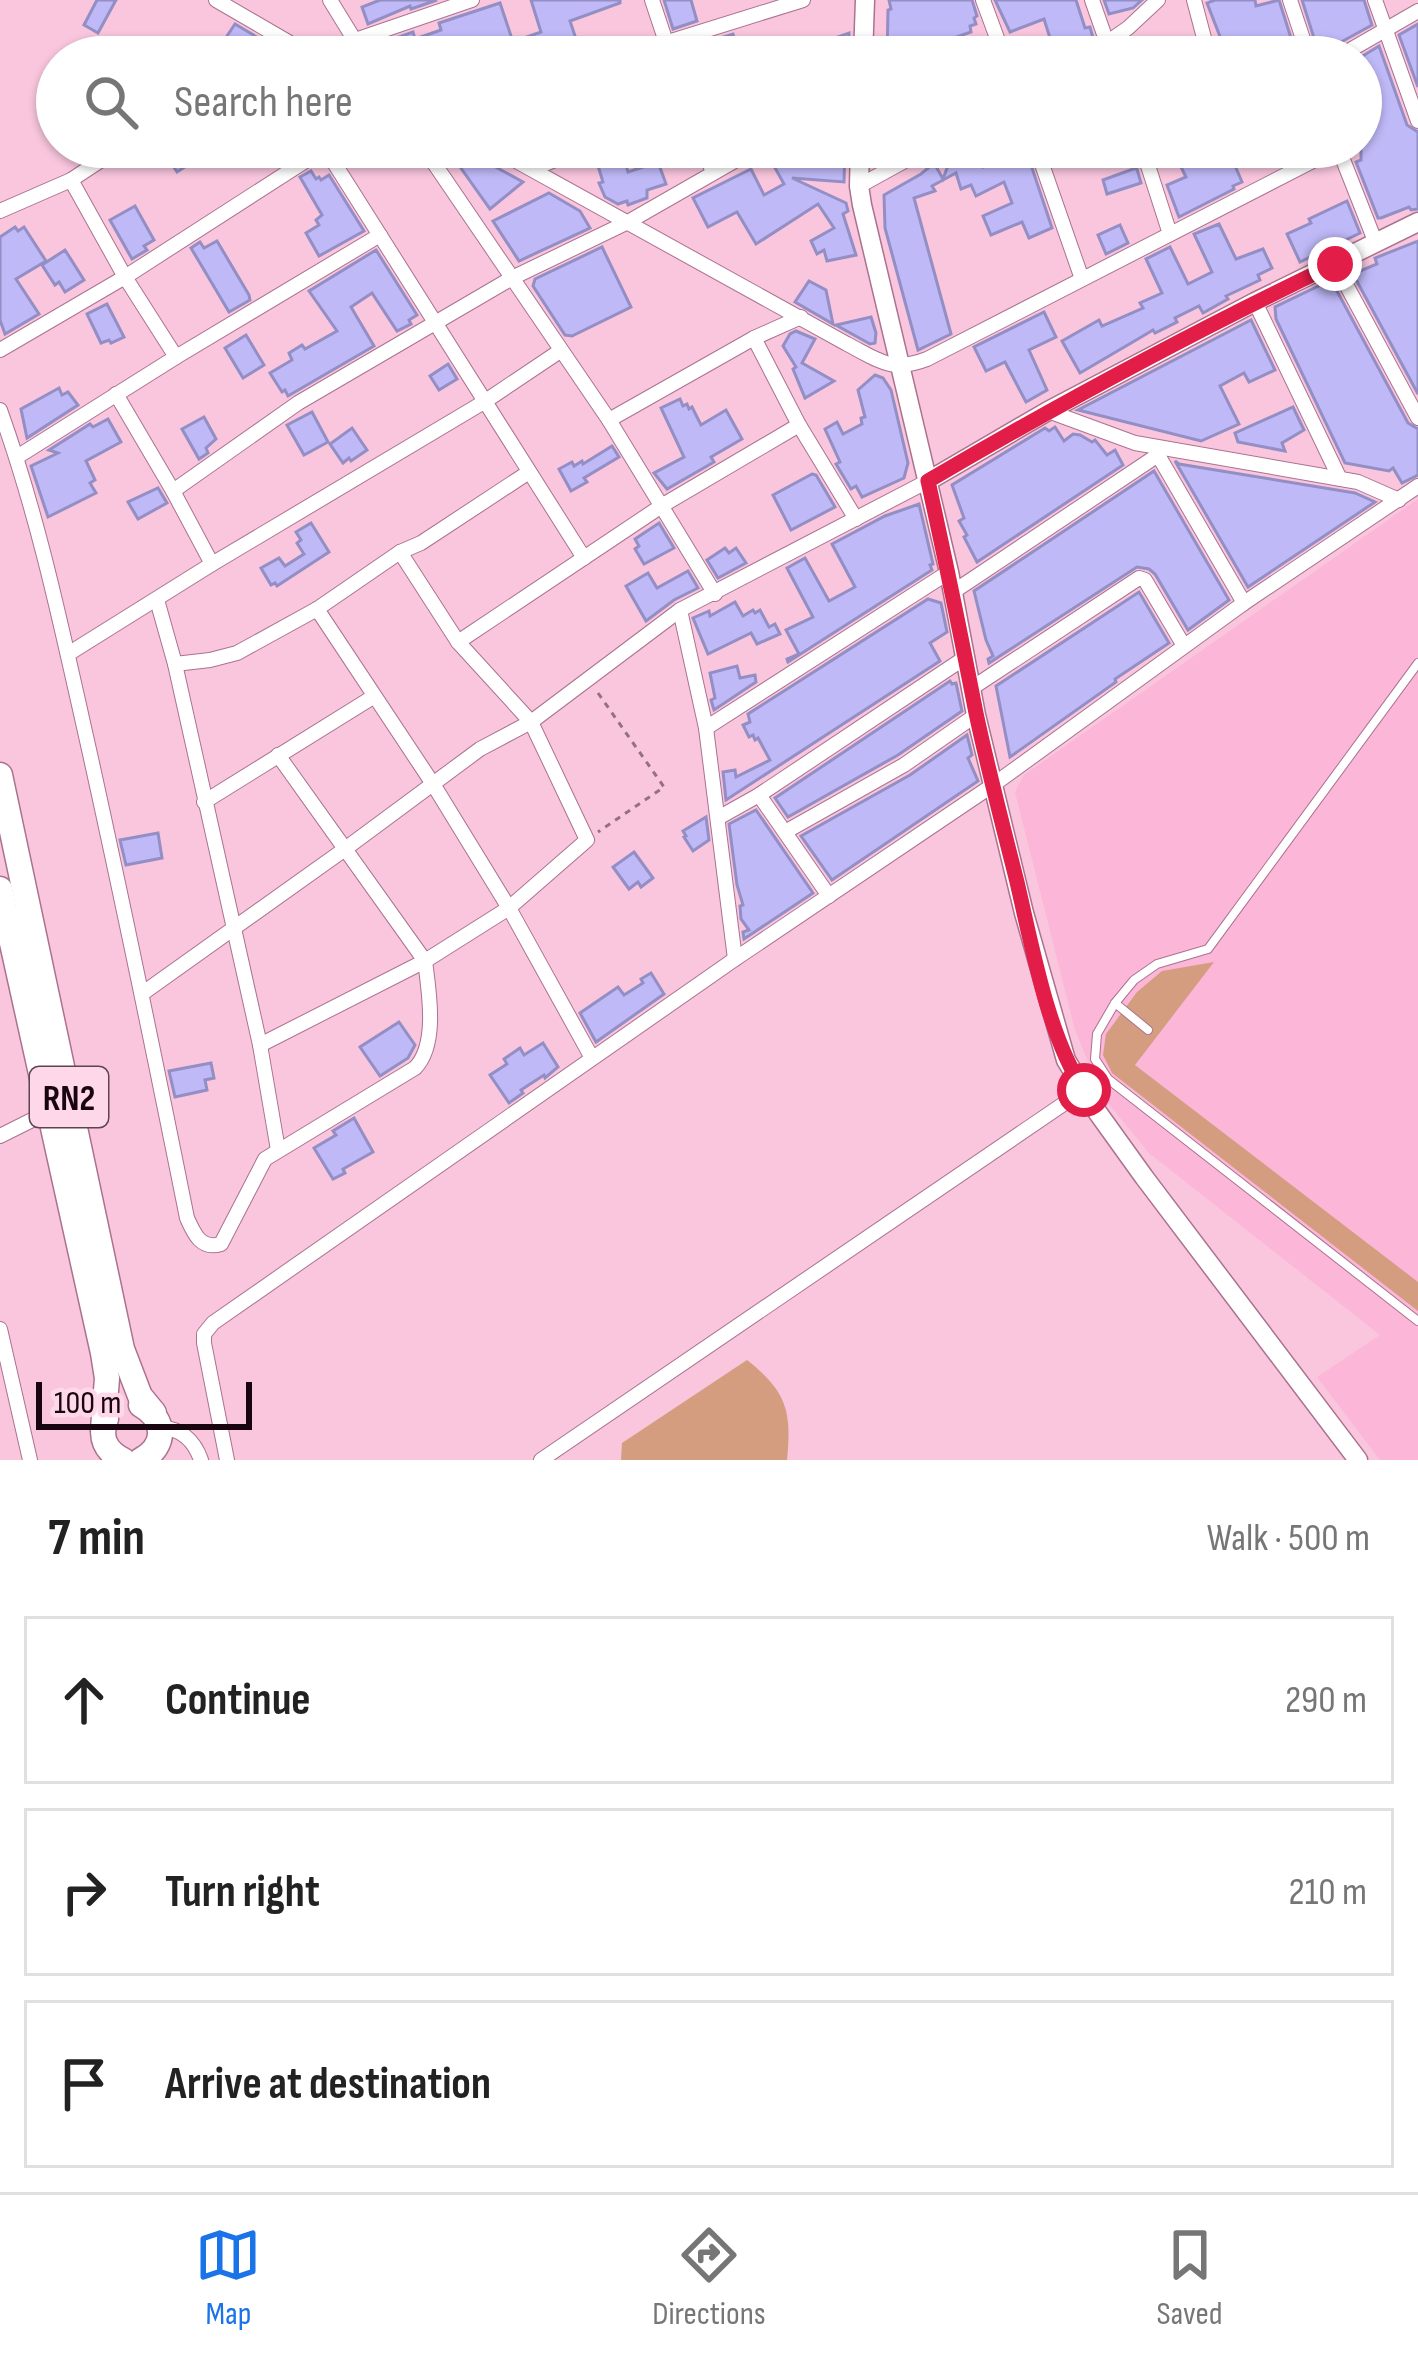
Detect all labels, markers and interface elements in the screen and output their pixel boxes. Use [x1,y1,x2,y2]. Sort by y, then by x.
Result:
search box [36,36,1382,168]
icon: search [78,69,144,135]
text: Search here [174,75,353,130]
route end [1308,237,1362,291]
route start [1057,1063,1111,1117]
road number: RN2 [30,1067,108,1127]
scale bar [36,1376,252,1429]
text: 100 m [54,1383,121,1423]
text: 7 min [48,1508,145,1569]
text: Walk · 500 m [1207,1515,1370,1562]
icon: ahead [51,1667,117,1733]
text: Continue [165,1673,311,1728]
text: 290 m [1285,1677,1367,1724]
icon: right [51,1859,117,1925]
text: Turn right [165,1865,320,1920]
text: 210 m [1289,1869,1367,1916]
icon: arrive [51,2051,117,2117]
text: Arrive at destination [165,2057,491,2112]
tab: Map [195,2222,261,2334]
tab: Directions [652,2222,766,2334]
tab: Saved [1156,2222,1223,2334]

